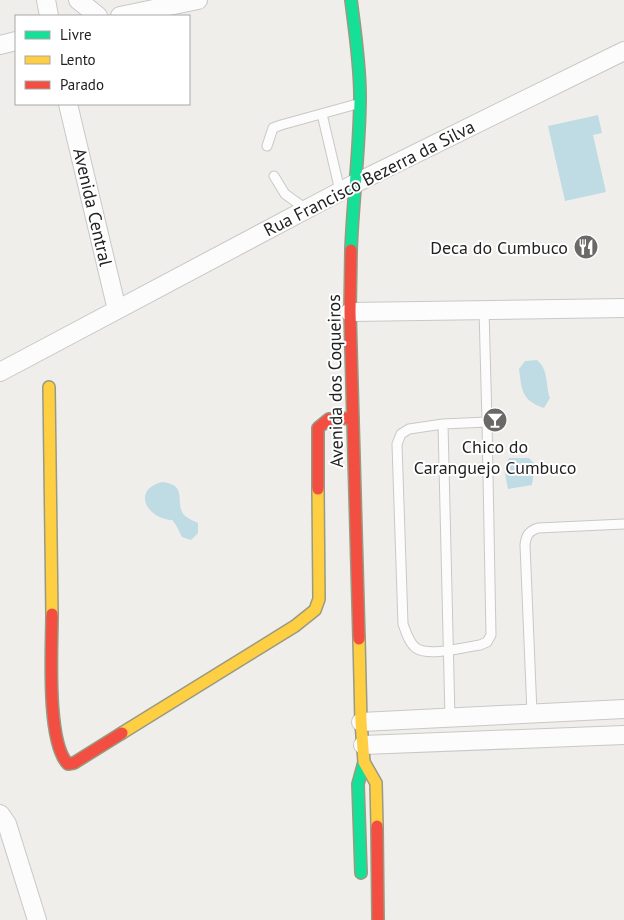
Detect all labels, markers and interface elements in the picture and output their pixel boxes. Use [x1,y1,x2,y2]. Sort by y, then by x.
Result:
legend [15,15,190,105]
text: Livre [60,25,92,44]
text: Lento [60,50,96,69]
text: Parado [60,75,104,94]
street label: Rua Francisco Bezerra da Silva [260,115,478,241]
street label: Avenida Central [68,146,118,269]
restaurant icon: Deca do Cumbuco [573,234,599,260]
place label: Deca do Cumbuco [430,236,568,259]
street label: Avenida dos Coqueiros [322,294,348,468]
bar icon: Chico do Caranguejo Cumbuco [482,407,508,433]
place label: Chico do Caranguejo Cumbuco [414,435,576,479]

